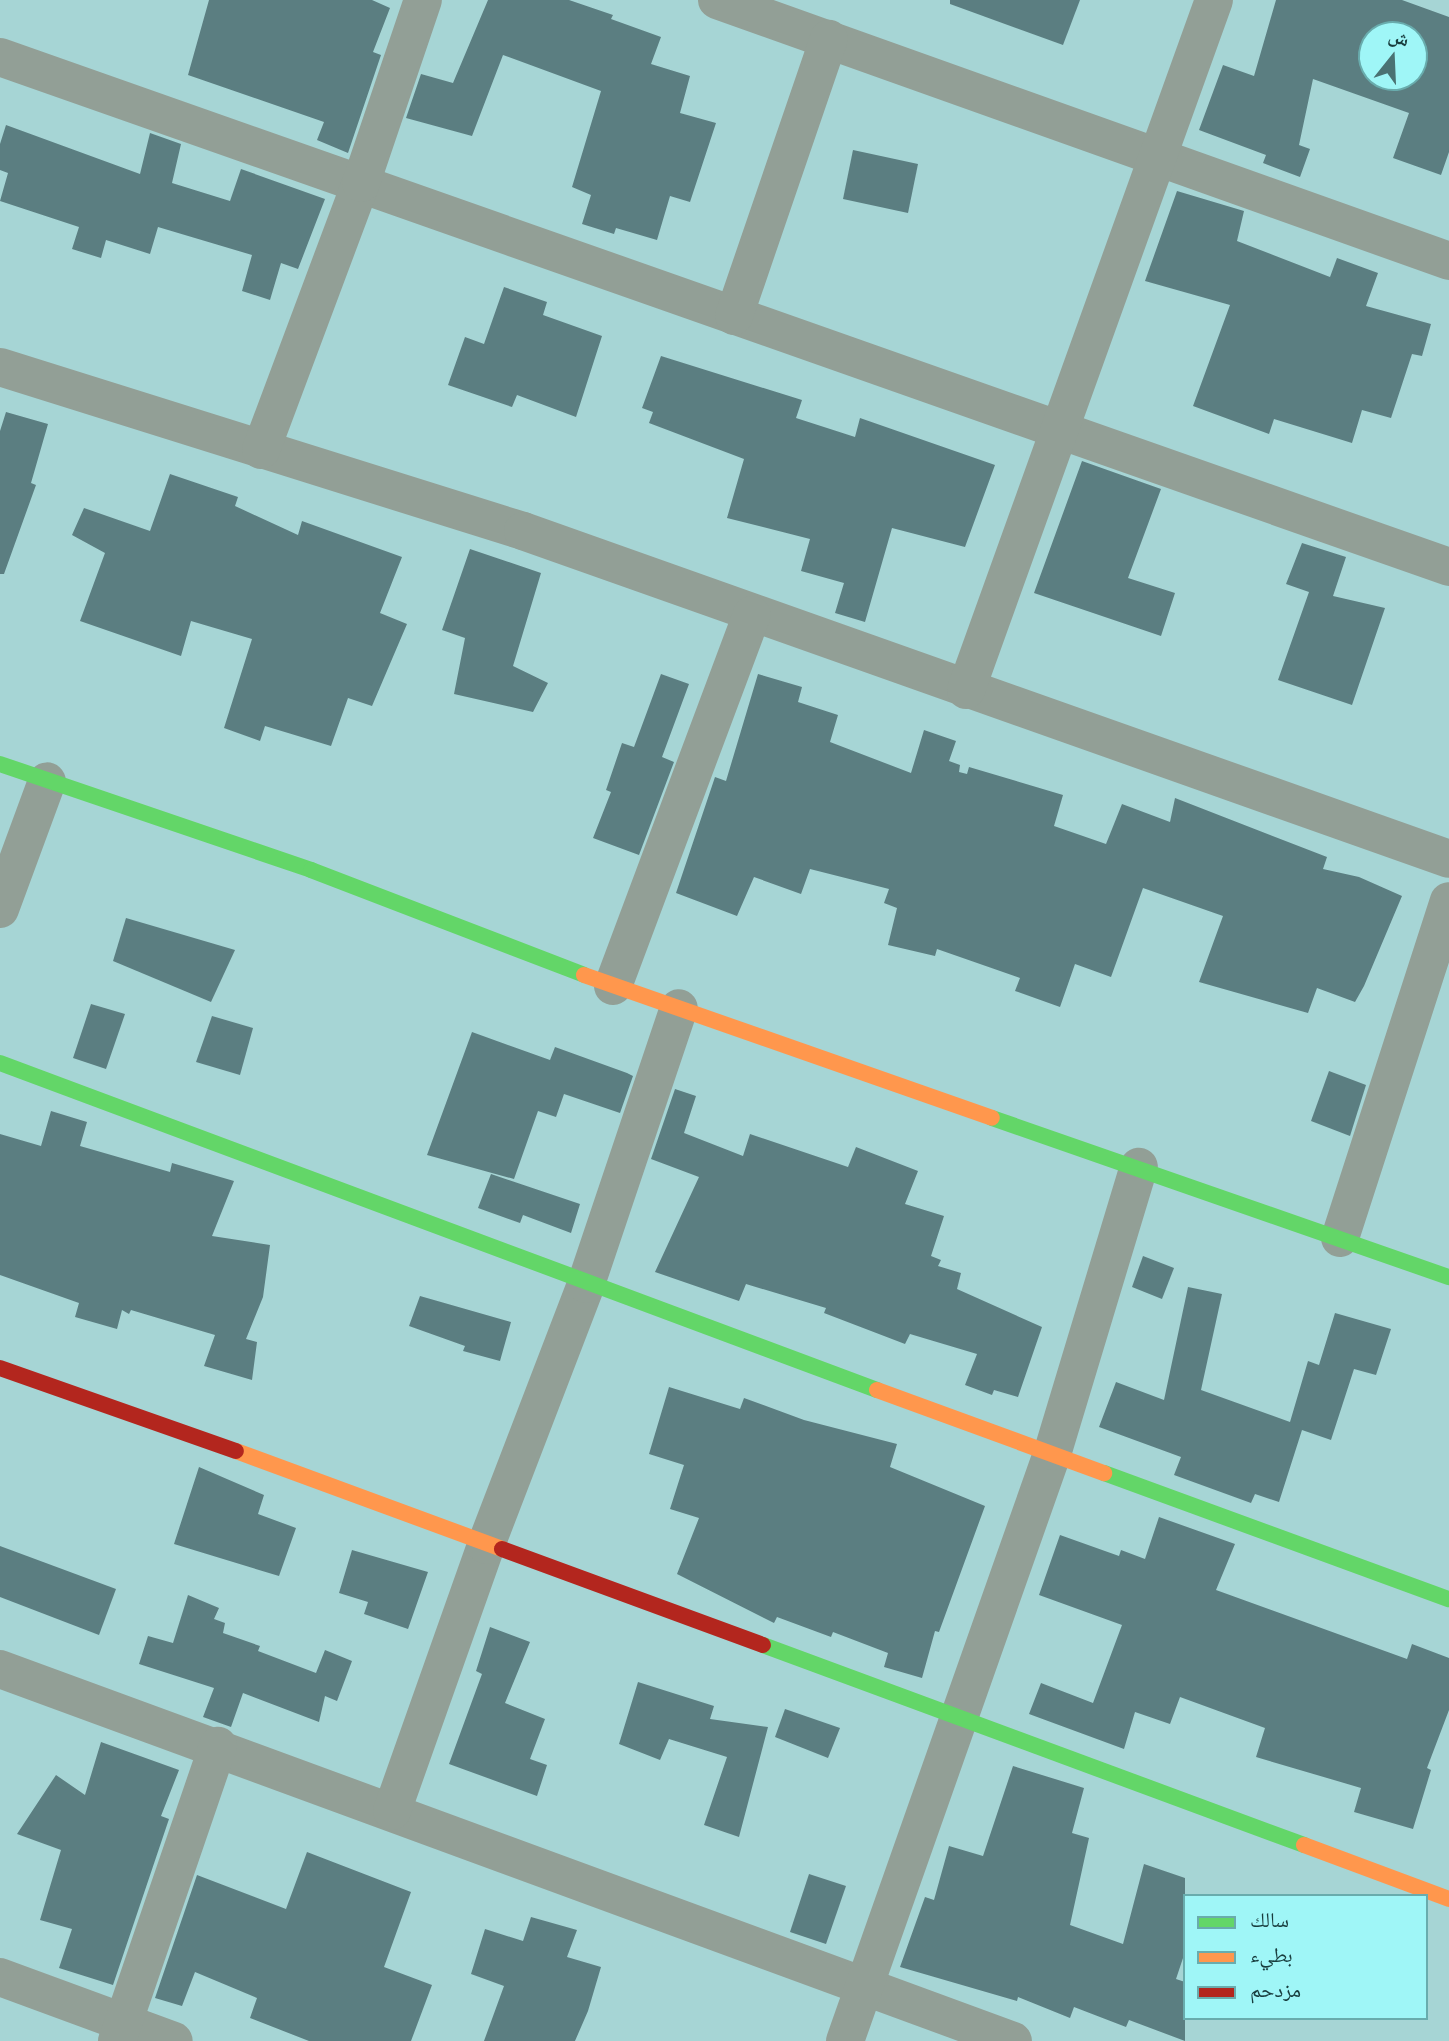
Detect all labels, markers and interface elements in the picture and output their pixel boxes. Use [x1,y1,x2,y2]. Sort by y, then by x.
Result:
north arrow [1358,21,1428,91]
text: ش [1386,22,1412,52]
legend [1183,1894,1428,2020]
text: سالك [1250,1906,1289,1933]
text: بطيء [1250,1941,1293,1968]
text: مزدحم [1250,1976,1301,2003]

